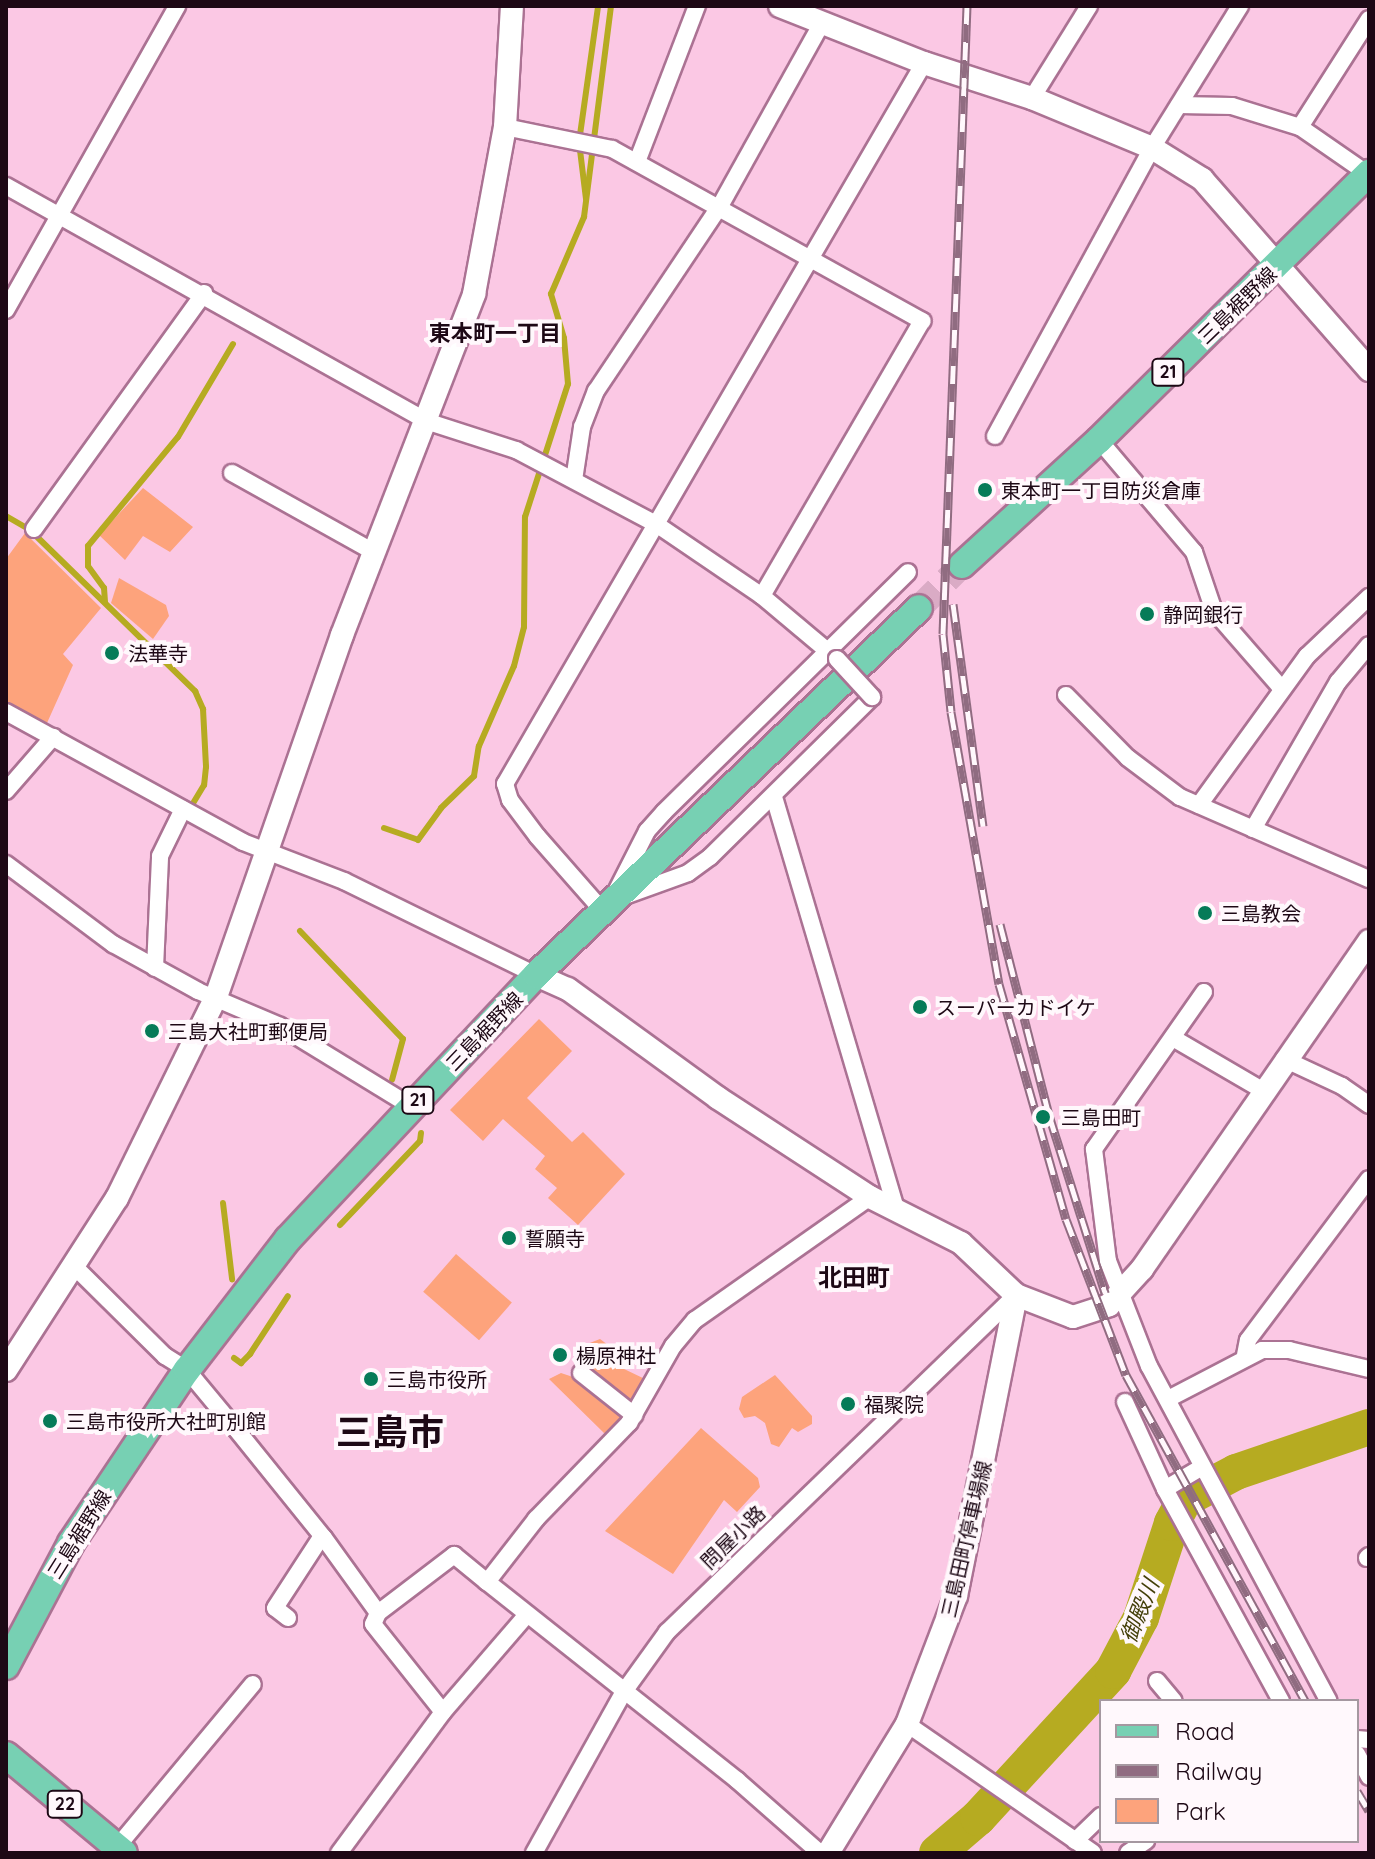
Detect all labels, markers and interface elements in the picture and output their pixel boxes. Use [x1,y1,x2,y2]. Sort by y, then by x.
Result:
street label: 三島裾野線 [1193,262,1281,348]
district label: 東本町一丁目 [429,321,561,347]
road number: 21 [1150,358,1186,386]
place label: 東本町一丁目防災倉庫 [1001,478,1201,502]
marker: 東本町一丁目防災倉庫 [976,481,994,499]
place label: 静岡銀行 [1163,602,1243,626]
marker: 静岡銀行 [1138,605,1156,623]
place label: 法華寺 [128,641,188,665]
marker: 法華寺 [103,644,121,662]
place label: 三島教会 [1221,901,1301,925]
marker: 三島教会 [1196,904,1214,922]
street label: 三島裾野線 [441,987,527,1075]
place label: スーパーカドイケ [936,995,1096,1019]
marker: スーパーカドイケ [911,998,929,1016]
place label: 三島大社町郵便局 [168,1019,328,1043]
marker: 三島大社町郵便局 [143,1022,161,1040]
road number: 21 [400,1086,436,1114]
place label: 三島田町 [1061,1105,1141,1129]
marker: 三島田町 [1032,1106,1054,1128]
place label: 誓願寺 [525,1226,585,1250]
marker: 誓願寺 [500,1229,518,1247]
district label: 北田町 [818,1264,890,1292]
place label: 楊原神社 [576,1343,656,1367]
marker: 楊原神社 [551,1346,569,1364]
place label: 三島市役所 [387,1367,487,1391]
marker: 三島市役所 [362,1370,380,1388]
place label: 福聚院 [864,1392,924,1416]
marker: 福聚院 [839,1395,857,1413]
place label: 三島市役所大社町別館 [66,1409,266,1433]
district label: 三島市 [336,1410,444,1454]
marker: 三島市役所大社町別館 [41,1412,59,1430]
street label: 三島田町停車場線 [936,1458,996,1620]
street label: 三島裾野線 [42,1485,116,1583]
street label: 問屋小路 [696,1501,770,1573]
water label: 御殿川 [1115,1575,1165,1647]
legend [1099,1699,1359,1843]
text: Road [1175,1716,1235,1746]
text: Railway [1175,1756,1262,1786]
road number: 22 [45,1790,85,1818]
text: Park [1175,1796,1226,1826]

